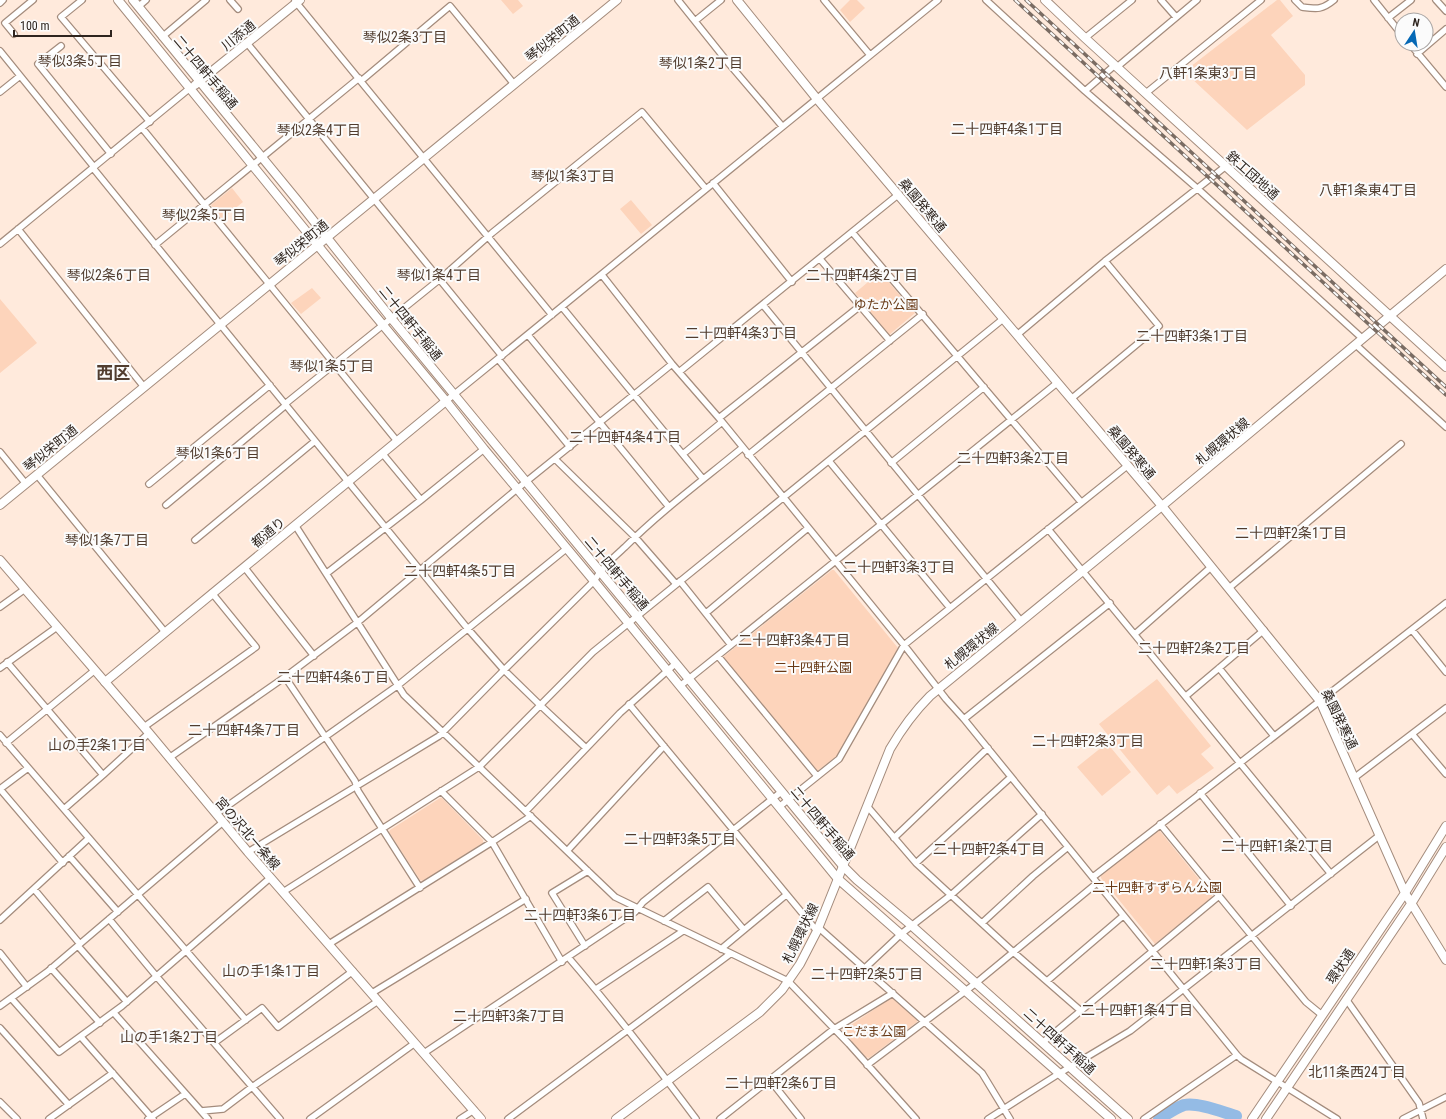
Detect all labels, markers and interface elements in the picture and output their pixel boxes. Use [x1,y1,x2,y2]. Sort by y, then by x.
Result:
scale bar [14,12,111,38]
street label: 琴似栄町通 [522,12,582,65]
north arrow [1394,12,1434,52]
text: N [1411,16,1421,30]
street label: 川添通 [218,17,258,53]
text: 100 m [20,19,50,33]
district label: 琴似2条3丁目 [363,29,447,45]
street label: 二十四軒手稲通 [171,33,241,112]
district label: 琴似3条5丁目 [38,53,122,69]
district label: 琴似1条2丁目 [659,55,743,71]
district label: 八軒1条東3丁目 [1159,65,1257,81]
district label: 二十四軒4条1丁目 [951,121,1063,137]
district label: 琴似2条4丁目 [277,122,361,138]
street label: 鉄工団地通 [1223,148,1282,203]
district label: 琴似1条3丁目 [531,168,615,184]
street label: 桑園発寒通 [896,176,949,235]
district label: 八軒1条東4丁目 [1319,182,1417,198]
district label: 琴似2条5丁目 [162,207,246,223]
street label: 琴似栄町通 [271,217,331,270]
district label: 琴似2条6丁目 [67,267,151,283]
district label: 琴似1条4丁目 [397,267,481,283]
district label: 二十四軒4条2丁目 [806,267,918,283]
street label: 二十四軒手稲通 [376,283,445,363]
park label: ゆたか公園 [853,297,919,312]
district label: 二十四軒4条3丁目 [685,325,797,341]
district label: 二十四軒3条1丁目 [1136,328,1248,344]
district label: 琴似1条5丁目 [290,358,374,374]
district label: 西区 [96,363,130,383]
street label: 札幌環状線 [1193,415,1252,468]
street label: 琴似栄町通 [20,422,80,475]
street label: 桑園発寒通 [1105,423,1158,482]
district label: 二十四軒4条4丁目 [569,429,681,445]
district label: 琴似1条6丁目 [176,445,260,461]
district label: 二十四軒3条2丁目 [957,450,1069,466]
street label: 都通り [249,514,288,551]
district label: 二十四軒2条1丁目 [1235,525,1347,541]
district label: 琴似1条7丁目 [65,532,149,548]
street label: 二十四軒手稲通 [582,534,652,613]
district label: 二十四軒3条3丁目 [843,559,955,575]
district label: 二十四軒4条5丁目 [404,563,516,579]
street label: 札幌環状線 [941,620,1001,673]
district label: 二十四軒3条4丁目 [738,632,850,648]
district label: 二十四軒2条2丁目 [1138,640,1250,656]
park label: 二十四軒公園 [774,660,852,675]
district label: 二十四軒4条6丁目 [277,669,389,685]
street label: 桑園発寒通 [1319,687,1361,752]
district label: 二十四軒4条7丁目 [188,722,300,738]
district label: 二十四軒2条3丁目 [1032,733,1144,749]
district label: 山の手2条1丁目 [48,737,146,753]
street label: 二十四軒手稲通 [788,784,858,863]
street label: 宮の沢北一条線 [212,794,283,873]
district label: 二十四軒3条5丁目 [624,831,736,847]
district label: 二十四軒1条2丁目 [1221,838,1333,854]
district label: 二十四軒2条4丁目 [933,841,1045,857]
park label: 二十四軒すずらん公園 [1092,880,1222,895]
street label: 札幌環状線 [779,901,821,966]
district label: 二十四軒3条6丁目 [524,907,636,923]
street label: 環状通 [1323,946,1358,987]
district label: 二十四軒1条3丁目 [1150,956,1262,972]
district label: 山の手1条1丁目 [222,963,320,979]
district label: 二十四軒2条5丁目 [811,966,923,982]
district label: 二十四軒1条4丁目 [1081,1002,1193,1018]
street label: 二十四軒手稲通 [1021,1005,1099,1077]
district label: 二十四軒3条7丁目 [453,1008,565,1024]
park label: こだま公園 [842,1024,906,1039]
district label: 山の手1条2丁目 [120,1029,218,1045]
district label: 北11条西24丁目 [1308,1064,1406,1080]
district label: 二十四軒2条6丁目 [725,1075,837,1091]

